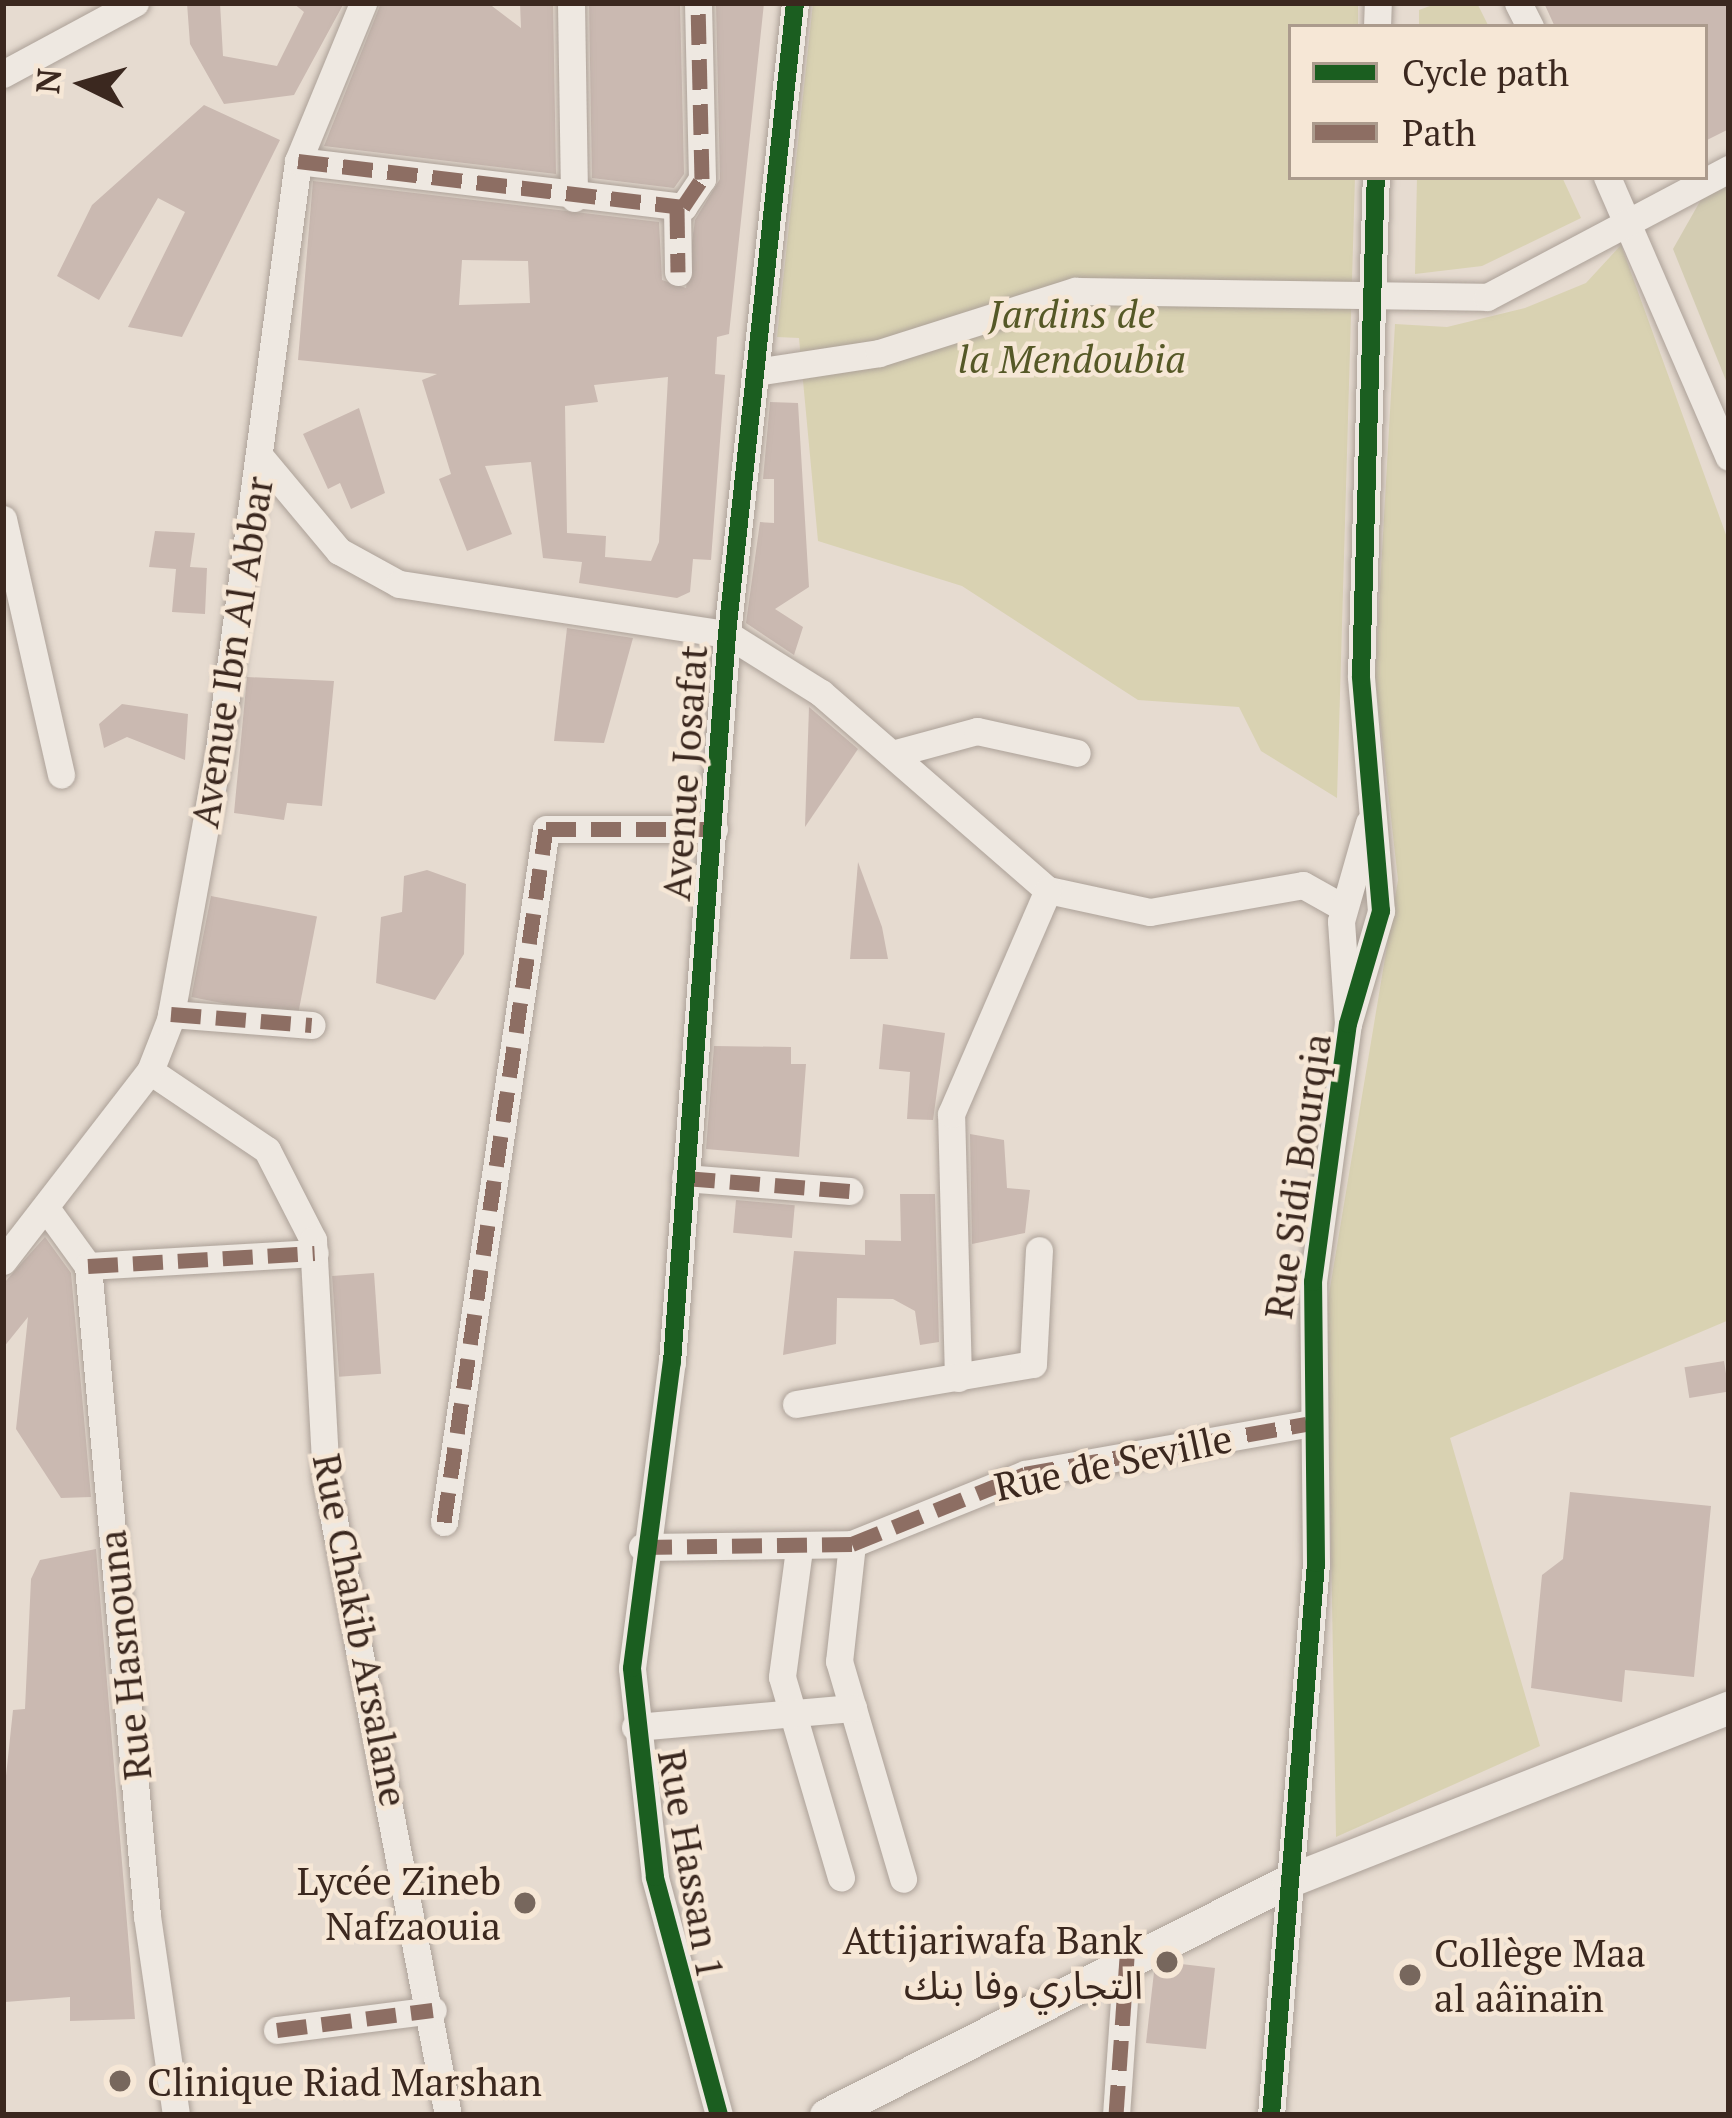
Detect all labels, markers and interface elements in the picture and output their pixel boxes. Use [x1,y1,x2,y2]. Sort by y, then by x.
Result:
north arrow [24,24,144,144]
legend [1288,24,1708,180]
text: Cycle path [1402,49,1569,96]
text: N [25,66,70,95]
text: Path [1402,109,1476,156]
park label: Jardins de la Mendoubia [958,291,1186,382]
street label: Avenue Ibn Al Abbar [180,472,282,832]
street label: Avenue Josafat [652,644,716,902]
street label: Rue Sidi Bourqia [1254,1030,1340,1322]
street label: Rue de Seville [990,1414,1236,1510]
street label: Rue Chakib Arsalane [304,1449,418,1811]
street label: Rue Hasnouna [88,1528,160,1782]
street label: Rue Hassan 1 [649,1746,735,1982]
place label: Lycée Zineb Nafzaouia [297,1858,501,1949]
marker: Lycée Zineb Nafzaouia [512,1890,538,1916]
place label: Attijariwafa Bank التجاري وفا بنك [842,1917,1143,2008]
place label: Collège Maa al aâïnaïn [1434,1930,1646,2021]
marker: Attijariwafa Bank التجاري وفا بنك [1154,1949,1180,1975]
marker: Collège Maa al aâïnaïn [1397,1962,1423,1988]
place label: Clinique Riad Marshan [147,2058,542,2104]
marker: Clinique Riad Marshan [104,2065,136,2097]

